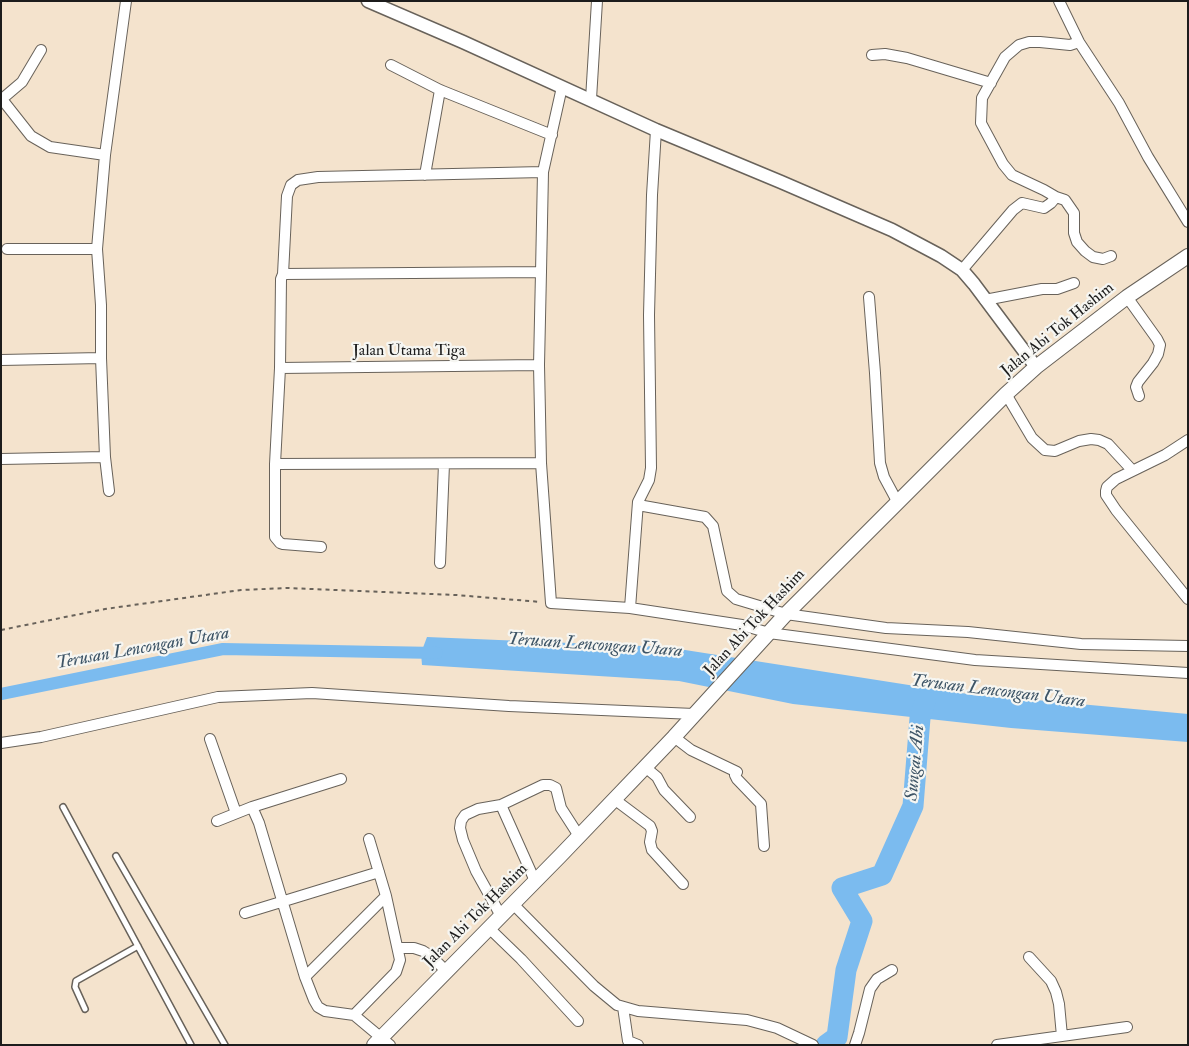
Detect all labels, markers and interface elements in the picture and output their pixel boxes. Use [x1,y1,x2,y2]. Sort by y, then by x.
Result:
street label: Jalan Abi Tok Hashim [998,279,1118,381]
street label: Jalan Utama Tiga [353,342,465,362]
street label: Jalan Abi Tok Hashim [700,566,810,680]
water label: Terusan Lencongan Utara [55,623,231,675]
water label: Terusan Lencongan Utara [507,629,683,663]
water label: Terusan Lencongan Utara [910,671,1086,713]
water label: Sungai Abi [902,724,930,802]
street label: Jalan Abi Tok Hashim [420,860,532,972]

